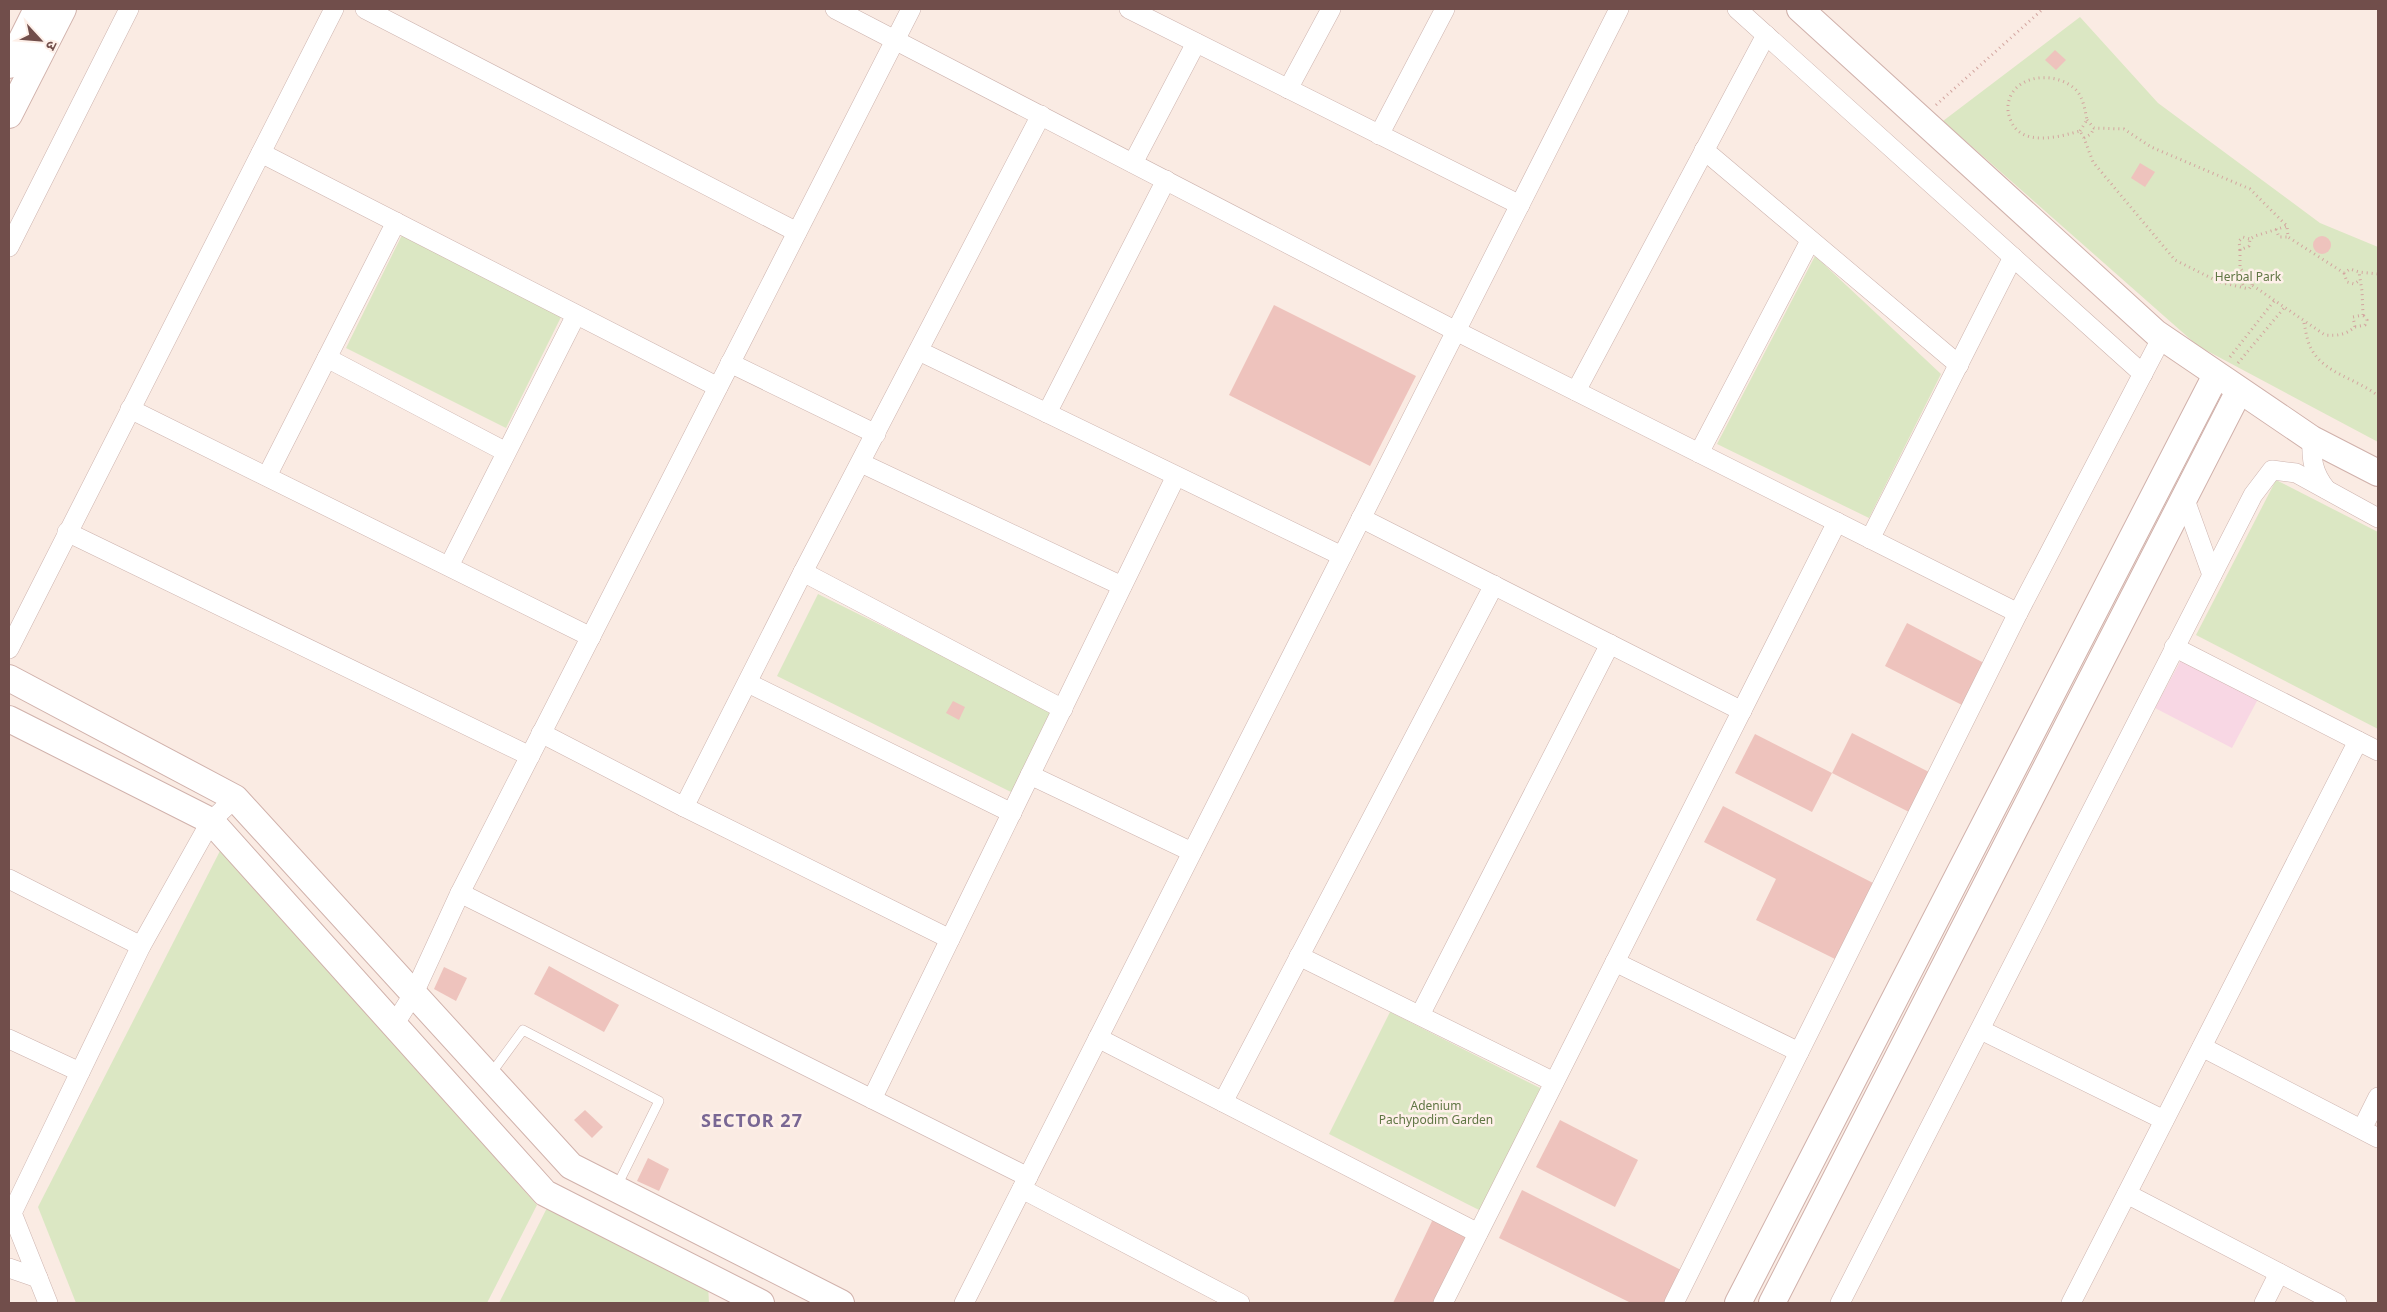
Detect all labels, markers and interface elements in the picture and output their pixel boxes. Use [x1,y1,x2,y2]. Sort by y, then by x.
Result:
north arrow [15,15,65,65]
text: उ [41,38,62,54]
park label: Herbal Park [2215,268,2282,285]
park label: Adenium Pachypodim Garden [1379,1097,1493,1128]
district label: SECTOR 27 [701,1108,803,1132]

